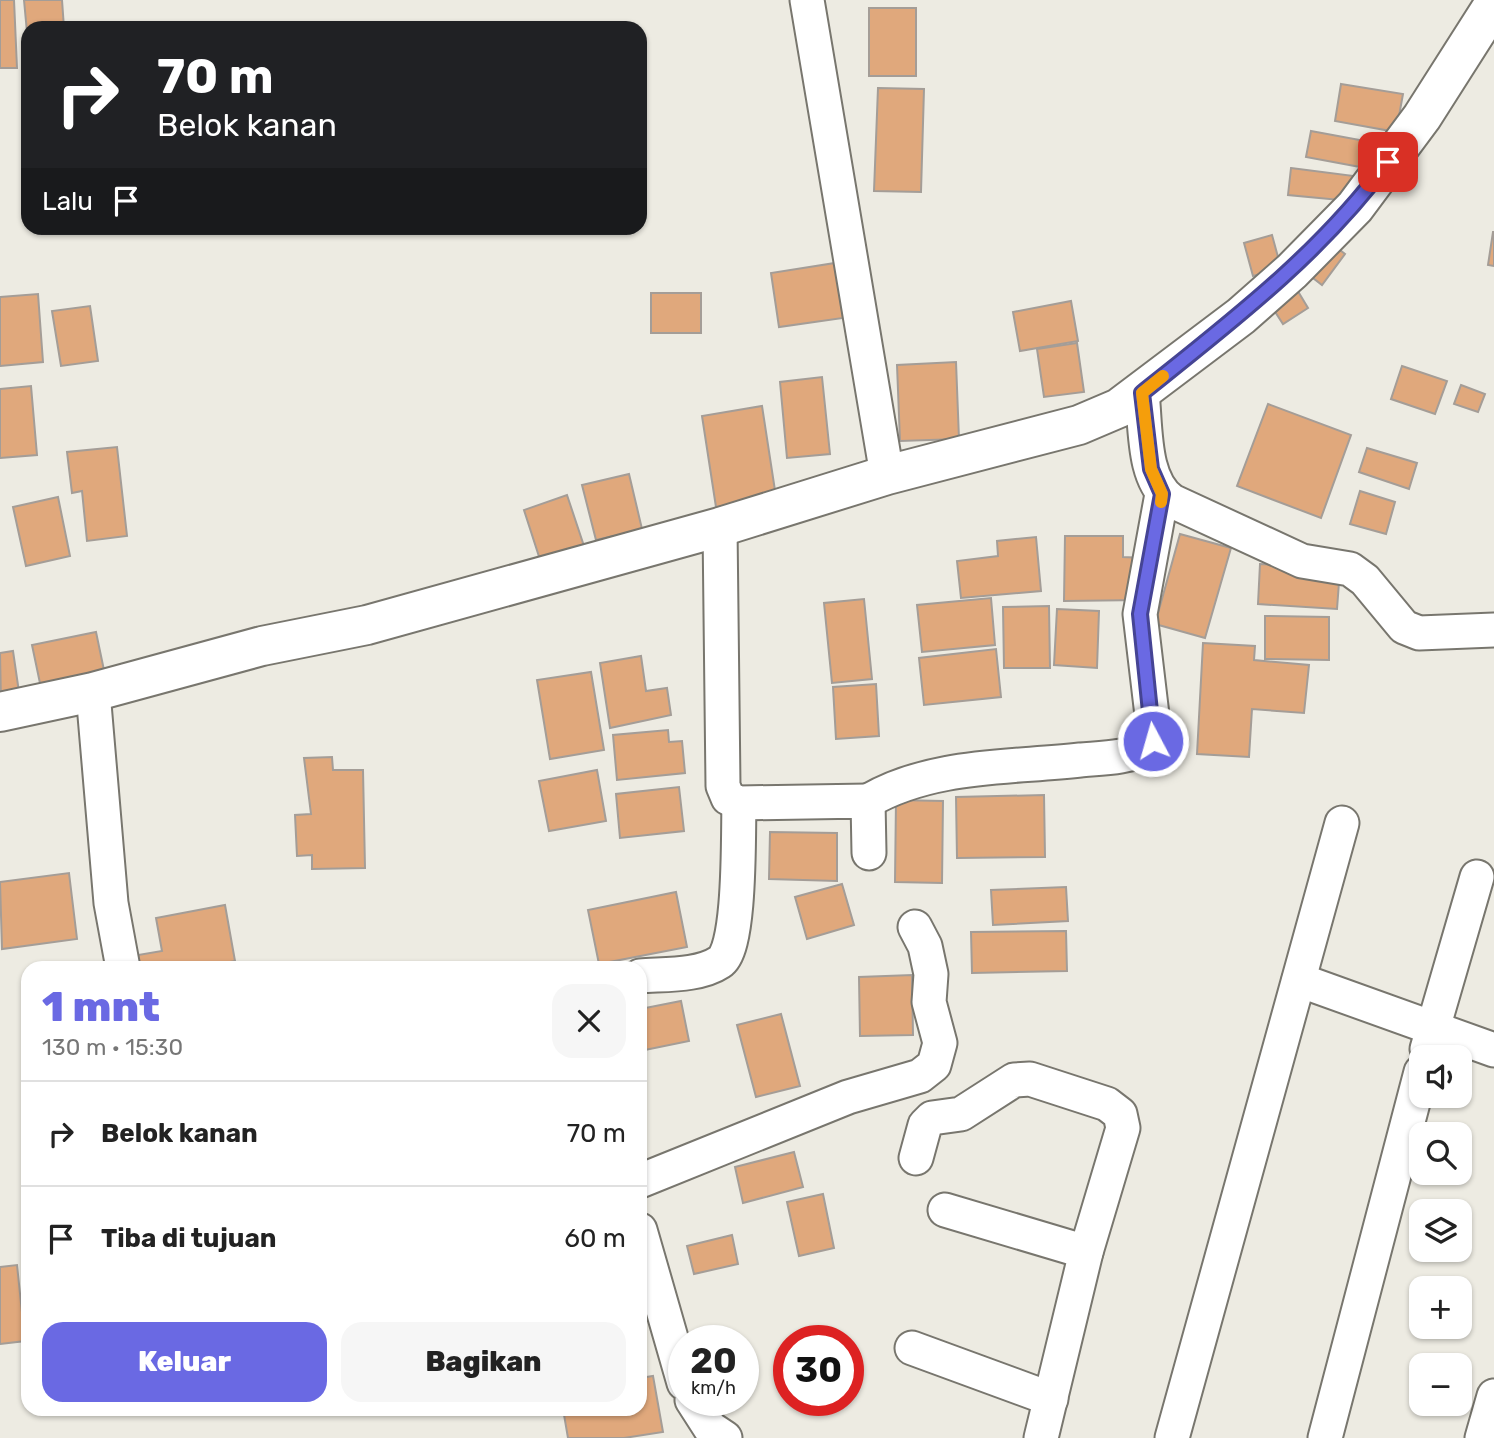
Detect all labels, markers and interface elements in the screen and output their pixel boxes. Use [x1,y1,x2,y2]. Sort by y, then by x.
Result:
text: 70 m [157,47,274,105]
icon: right [42,49,133,140]
text: Belok kanan [157,106,337,144]
pin [1358,132,1418,192]
icon: arrive [1369,143,1407,181]
icon: arrive [107,182,145,220]
text: Lalu [42,186,93,217]
position arrow [1116,704,1190,778]
text: 1 mnt [42,982,160,1032]
button: close [552,984,626,1058]
text: 130 m · 15:30 [42,1033,183,1061]
map controls [1409,1045,1472,1416]
button: sound [1409,1045,1472,1108]
icon: right [42,1115,80,1153]
text: Belok kanan [101,1118,258,1149]
text: 70 m [567,1118,626,1149]
button: search [1409,1122,1472,1185]
button: layers [1409,1199,1472,1262]
icon: arrive [42,1220,80,1258]
text: Tiba di tujuan [101,1223,276,1254]
text: 60 m [564,1223,626,1254]
button: + [1409,1276,1472,1339]
button: Keluar [42,1322,327,1402]
button: Bagikan [341,1322,626,1402]
speed limit sign: 30 [773,1325,864,1416]
text: 20 [690,1340,737,1382]
button: − [1409,1353,1472,1416]
text: km/h [691,1377,736,1399]

